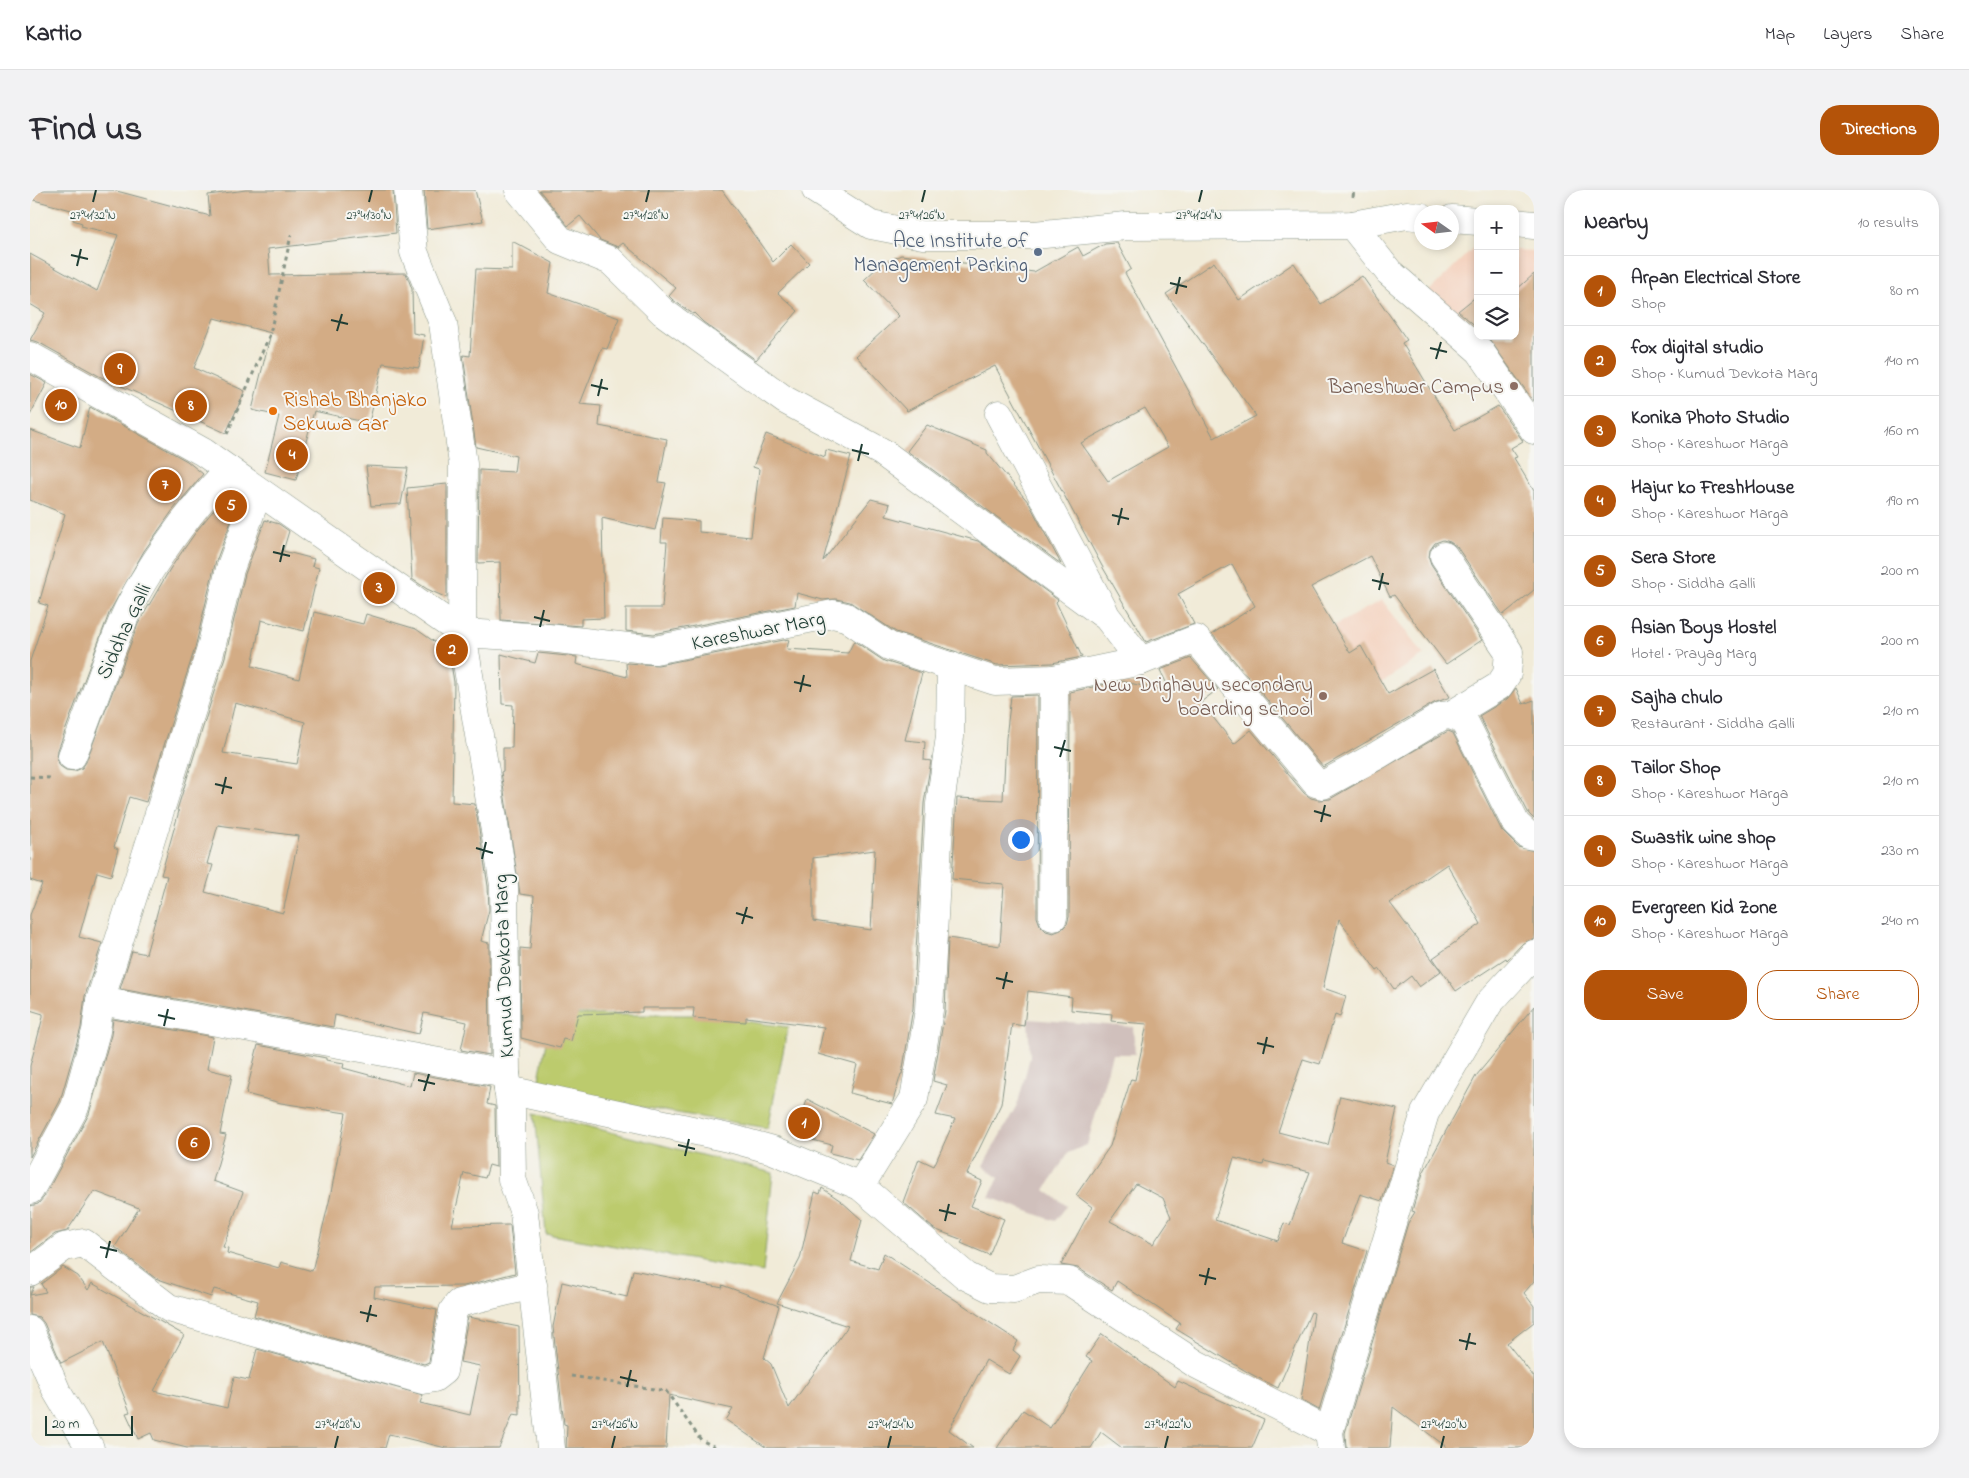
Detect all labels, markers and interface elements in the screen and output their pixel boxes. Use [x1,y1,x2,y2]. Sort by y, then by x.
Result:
text: Kartio [25,17,82,52]
text: Map [1765,22,1795,48]
text: Layers [1823,22,1873,48]
text: Share [1901,22,1944,48]
text: Find us [30,105,142,156]
button: Directions [1820,105,1939,155]
north arrow [1414,205,1459,250]
map controls [1474,205,1519,340]
button: + [1474,205,1519,250]
text: 27°41'32"N [70,207,116,225]
text: 27°41'30"N [346,207,392,225]
text: 27°41'28"N [623,207,669,225]
text: 27°41'26"N [899,207,945,225]
text: 27°41'24"N [1176,207,1222,225]
text: Nearby [1584,208,1648,238]
text: 10 results [1857,211,1919,235]
place label: Ace Institute of Management Parking [853,227,1028,283]
marker: Ace Institute of Management Parking [1032,246,1044,258]
button: − [1474,250,1519,295]
text: Arpan Electrical Store [1631,265,1800,292]
text: 1 [1597,279,1603,303]
text: 80 m [1890,279,1919,303]
text: Shop [1631,292,1666,316]
button: layers [1474,295,1519,340]
text: fox digital studio [1631,335,1763,362]
text: 2 [1596,349,1604,373]
text: 140 m [1884,349,1919,373]
pin: 9 [104,350,136,388]
text: Shop · Kumud Devkota Marg [1631,362,1818,386]
place label: Baneshwar Campus [1327,373,1504,403]
marker: Baneshwar Campus [1508,380,1520,392]
pin: 10 [45,386,77,424]
place label: Rishab Bhanjako Sekuwa Gar [283,386,427,440]
pin: 8 [175,387,207,425]
marker: Rishab Bhanjako Sekuwa Gar [267,405,279,417]
text: Konika Photo Studio [1631,405,1789,432]
text: 3 [1597,419,1603,443]
text: 160 m [1884,419,1919,443]
text: Shop · Kareshwor Marga [1631,432,1788,456]
pin: 4 [276,436,308,474]
pin: 7 [149,466,181,504]
text: Hajur ko FreshHouse [1631,475,1794,502]
pin: 5 [215,487,247,525]
text: 4 [1597,489,1603,513]
text: 190 m [1886,489,1919,513]
text: Shop · Kareshwor Marga [1631,502,1788,526]
text: Sera Store [1631,545,1715,572]
text: 5 [1595,559,1605,583]
text: 200 m [1881,559,1919,583]
pin: 3 [363,569,395,607]
text: Shop · Siddha Galli [1631,572,1756,596]
street label: Siddha Galli [89,579,160,685]
street label: Kareshwar Marg [689,604,828,662]
text: Asian Boys Hostel [1631,615,1777,642]
text: 6 [1596,629,1604,653]
text: 200 m [1881,629,1919,653]
pin: 2 [436,631,468,669]
text: Hotel · Prayag Marg [1631,642,1756,666]
place label: New Drighayu secondary boarding school [1094,671,1313,727]
text: Sajha chulo [1631,685,1723,712]
marker: New Drighayu secondary boarding school [1317,690,1329,702]
text: 7 [1597,699,1603,723]
text: 210 m [1883,699,1919,723]
text: Restaurant · Siddha Galli [1631,712,1795,736]
text: Tailor Shop [1631,755,1721,782]
text: 8 [1597,769,1603,793]
text: 210 m [1883,769,1919,793]
text: Shop · Kareshwor Marga [1631,782,1788,806]
text: Swastik wine shop [1631,825,1776,852]
your location [1008,827,1034,853]
text: 9 [1598,839,1602,863]
text: 230 m [1881,839,1919,863]
text: Shop · Kareshwor Marga [1631,852,1788,876]
street label: Kumud Devkota Marg [487,873,525,1058]
text: Evergreen Kid Zone [1631,895,1777,922]
text: 10 [1594,909,1606,933]
text: 240 m [1881,909,1919,933]
text: Shop · Kareshwor Marga [1631,922,1788,946]
button: Save [1584,970,1747,1020]
button: Share [1757,970,1919,1020]
pin: 1 [788,1104,820,1142]
pin: 6 [178,1124,210,1162]
scale bar [45,1413,132,1436]
text: 20 m [52,1414,79,1435]
text: 27°41'28"N [315,1416,361,1434]
text: 27°41'26"N [592,1416,638,1434]
text: 27°41'24"N [868,1416,914,1434]
text: 27°41'22"N [1145,1416,1191,1434]
text: 27°41'20"N [1421,1416,1467,1434]

